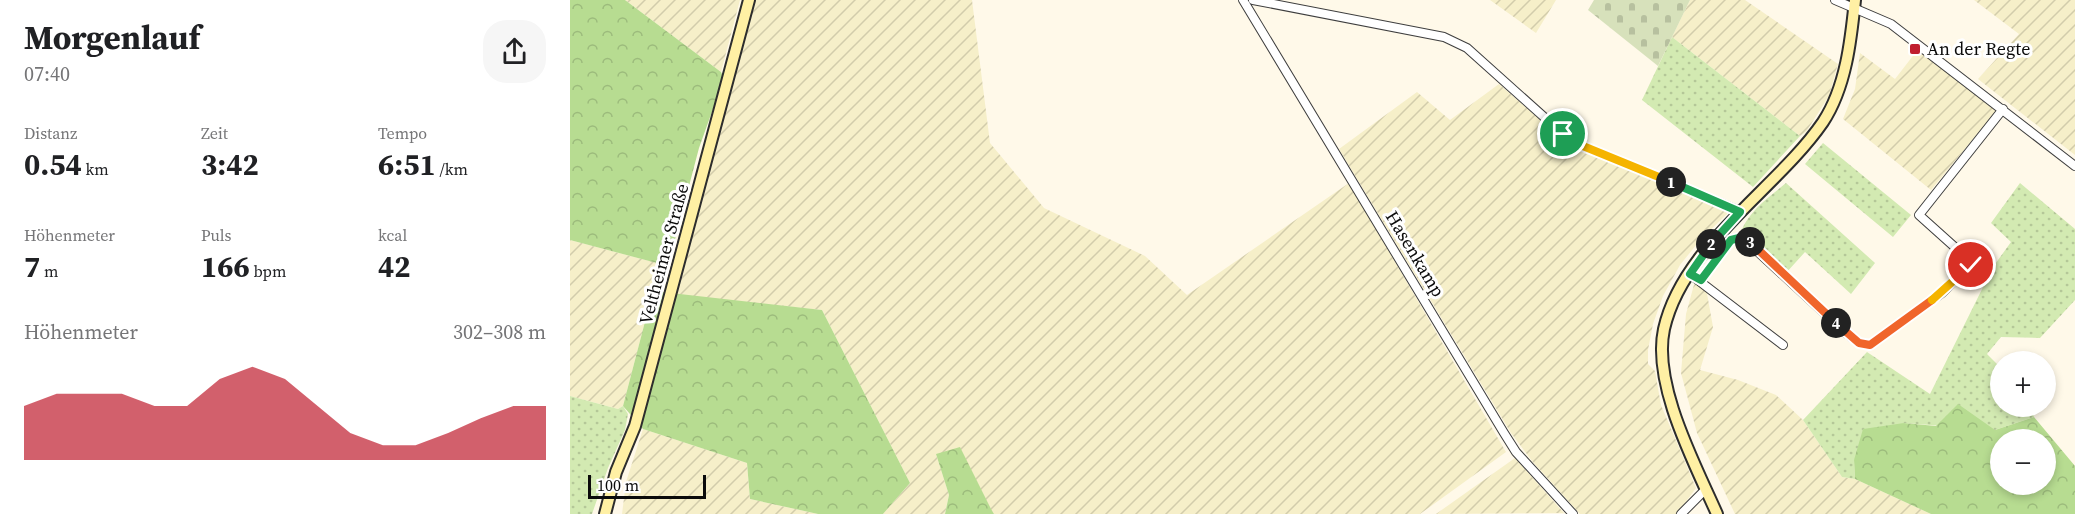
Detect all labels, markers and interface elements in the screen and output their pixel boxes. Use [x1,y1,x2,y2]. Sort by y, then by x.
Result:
text: Morgenlauf [24,15,200,60]
button: share [483,20,546,83]
place label: An der Regte [1927,36,2030,61]
marker: An der Regte [1908,42,1922,56]
text: 07:40 [24,60,70,88]
pin [1537,108,1588,159]
icon: arrive [1546,117,1579,150]
text: Distanz [24,122,77,144]
text: Zeit [201,122,228,144]
text: Tempo [378,122,427,144]
text: 0.54 [24,144,82,185]
text: 3:42 [201,144,259,185]
text: 6:51 [378,144,436,185]
text: km [82,158,109,180]
text: /km [436,158,468,180]
pin: 1 [1656,167,1686,197]
text: 1 [1667,171,1675,193]
street label: Veltheimer Straße [633,181,694,327]
street label: Hasenkamp [1380,206,1451,301]
text: Höhenmeter [24,224,115,246]
text: Puls [201,224,231,246]
text: kcal [378,224,407,246]
pin: 3 [1735,227,1765,257]
pin: 2 [1696,229,1726,259]
text: 3 [1746,231,1754,253]
text: 2 [1707,233,1715,255]
pin [1945,239,1996,290]
text: 7 [24,246,40,287]
text: 166 [201,246,250,287]
text: 42 [378,246,411,287]
icon: check [1954,248,1987,281]
text: m [40,260,58,282]
text: bpm [250,260,286,282]
pin: 4 [1821,308,1851,338]
text: 4 [1832,312,1840,334]
text: Höhenmeter [24,318,138,346]
text: 302–308 m [453,318,546,346]
map controls [1990,351,2056,495]
button: + [1990,351,2056,417]
button: − [1990,429,2056,495]
scale bar [588,472,706,500]
text: 100 m [597,474,639,496]

